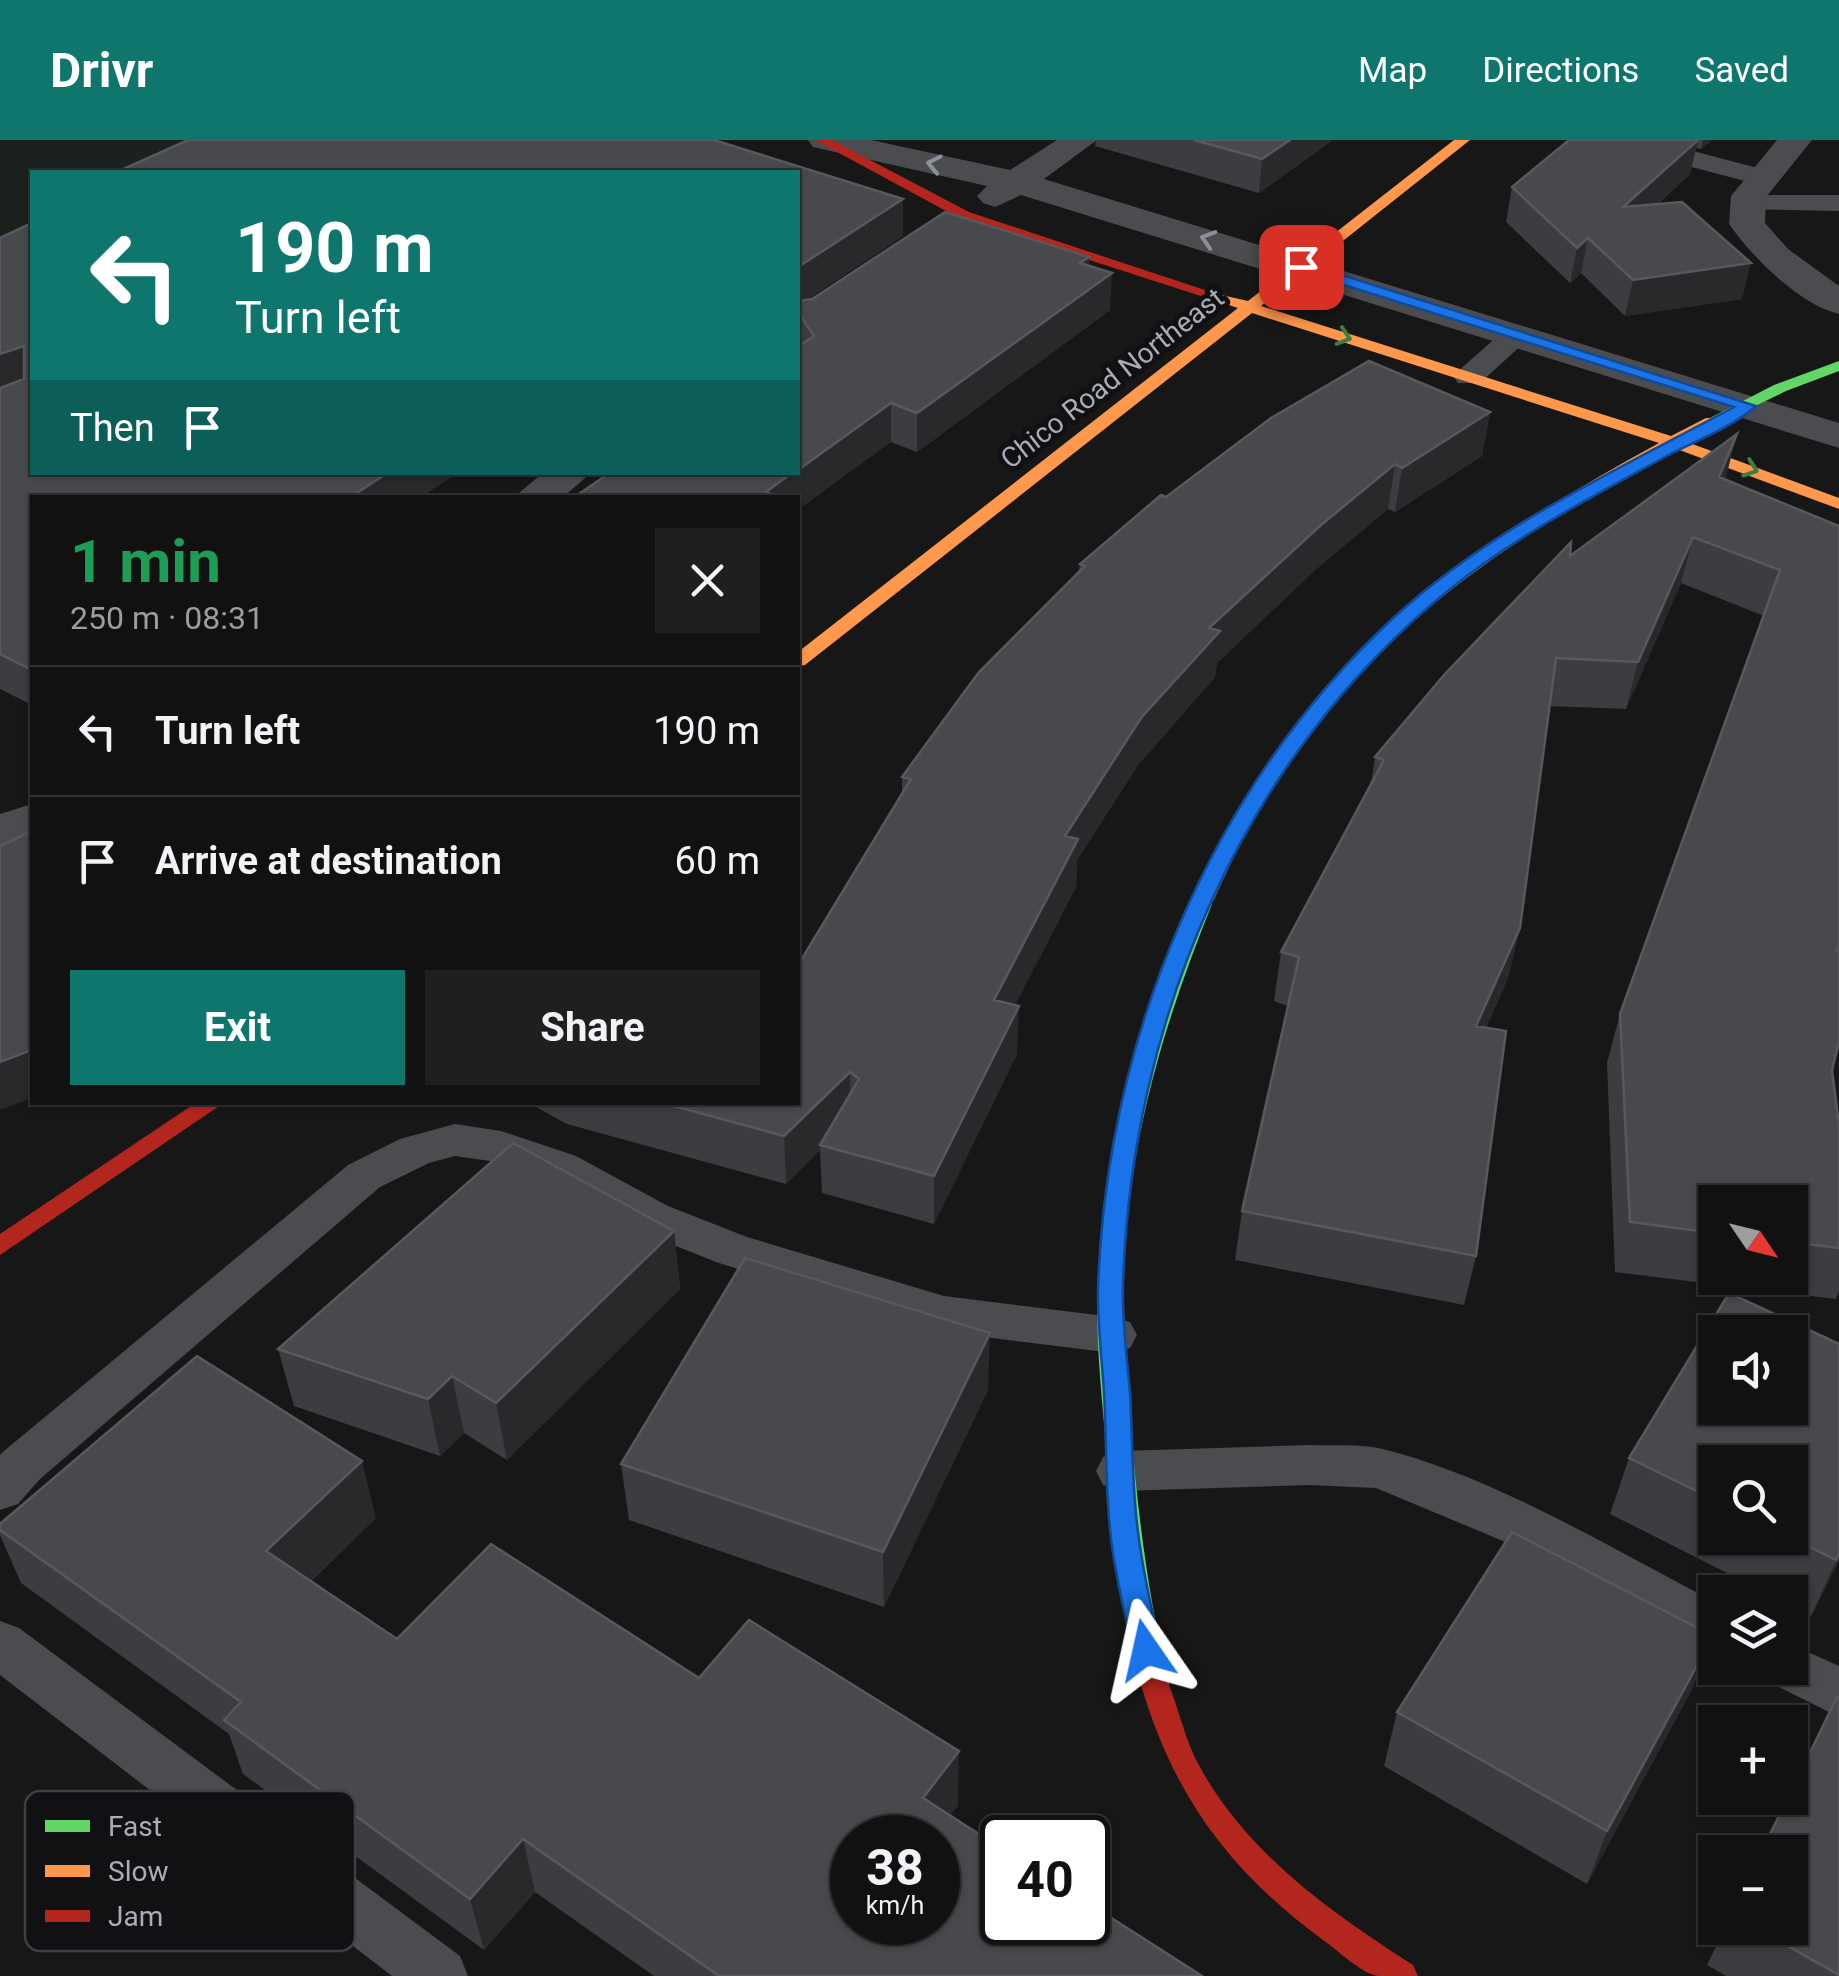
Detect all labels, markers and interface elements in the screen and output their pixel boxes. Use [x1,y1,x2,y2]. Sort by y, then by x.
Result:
text: Drivr [50,42,153,99]
text: Map [1358,50,1427,91]
text: Directions [1482,50,1639,91]
text: Saved [1694,50,1789,91]
one-way arrow [926,155,943,176]
text: 190 m [235,207,434,289]
icon: left [70,210,200,340]
pin [1259,225,1344,310]
one-way arrow [1200,230,1217,251]
icon: arrive [1274,240,1329,295]
street label: Chico Road Northeast [994,281,1230,476]
text: Turn left [235,291,401,344]
one-way arrow [1335,325,1352,345]
icon: arrive [175,400,230,455]
text: Then [70,406,155,450]
one-way arrow [1741,457,1759,477]
text: 1 min [70,526,221,597]
button: close [655,528,760,633]
text: 250 m · 08:31 [70,599,264,637]
icon: left [70,704,125,759]
text: Turn left [155,709,300,753]
text: 190 m [653,709,760,753]
icon: arrive [70,834,125,889]
text: Arrive at destination [155,839,502,883]
text: 60 m [675,839,760,883]
button: Exit [70,970,405,1085]
button: Share [425,970,760,1085]
north arrow [1698,1185,1808,1295]
map controls [1698,1185,1808,1945]
button: sound [1698,1315,1808,1425]
button: search [1698,1445,1808,1555]
button: layers [1698,1575,1808,1685]
position arrow [1094,1598,1198,1702]
button: + [1698,1705,1808,1815]
legend [25,1791,355,1951]
text: Fast [108,1810,162,1843]
speed limit sign: 40 [980,1815,1110,1945]
button: − [1698,1835,1808,1945]
text: 38 [866,1839,924,1897]
text: Slow [108,1855,168,1888]
text: km/h [866,1891,924,1920]
text: Jam [108,1900,163,1933]

